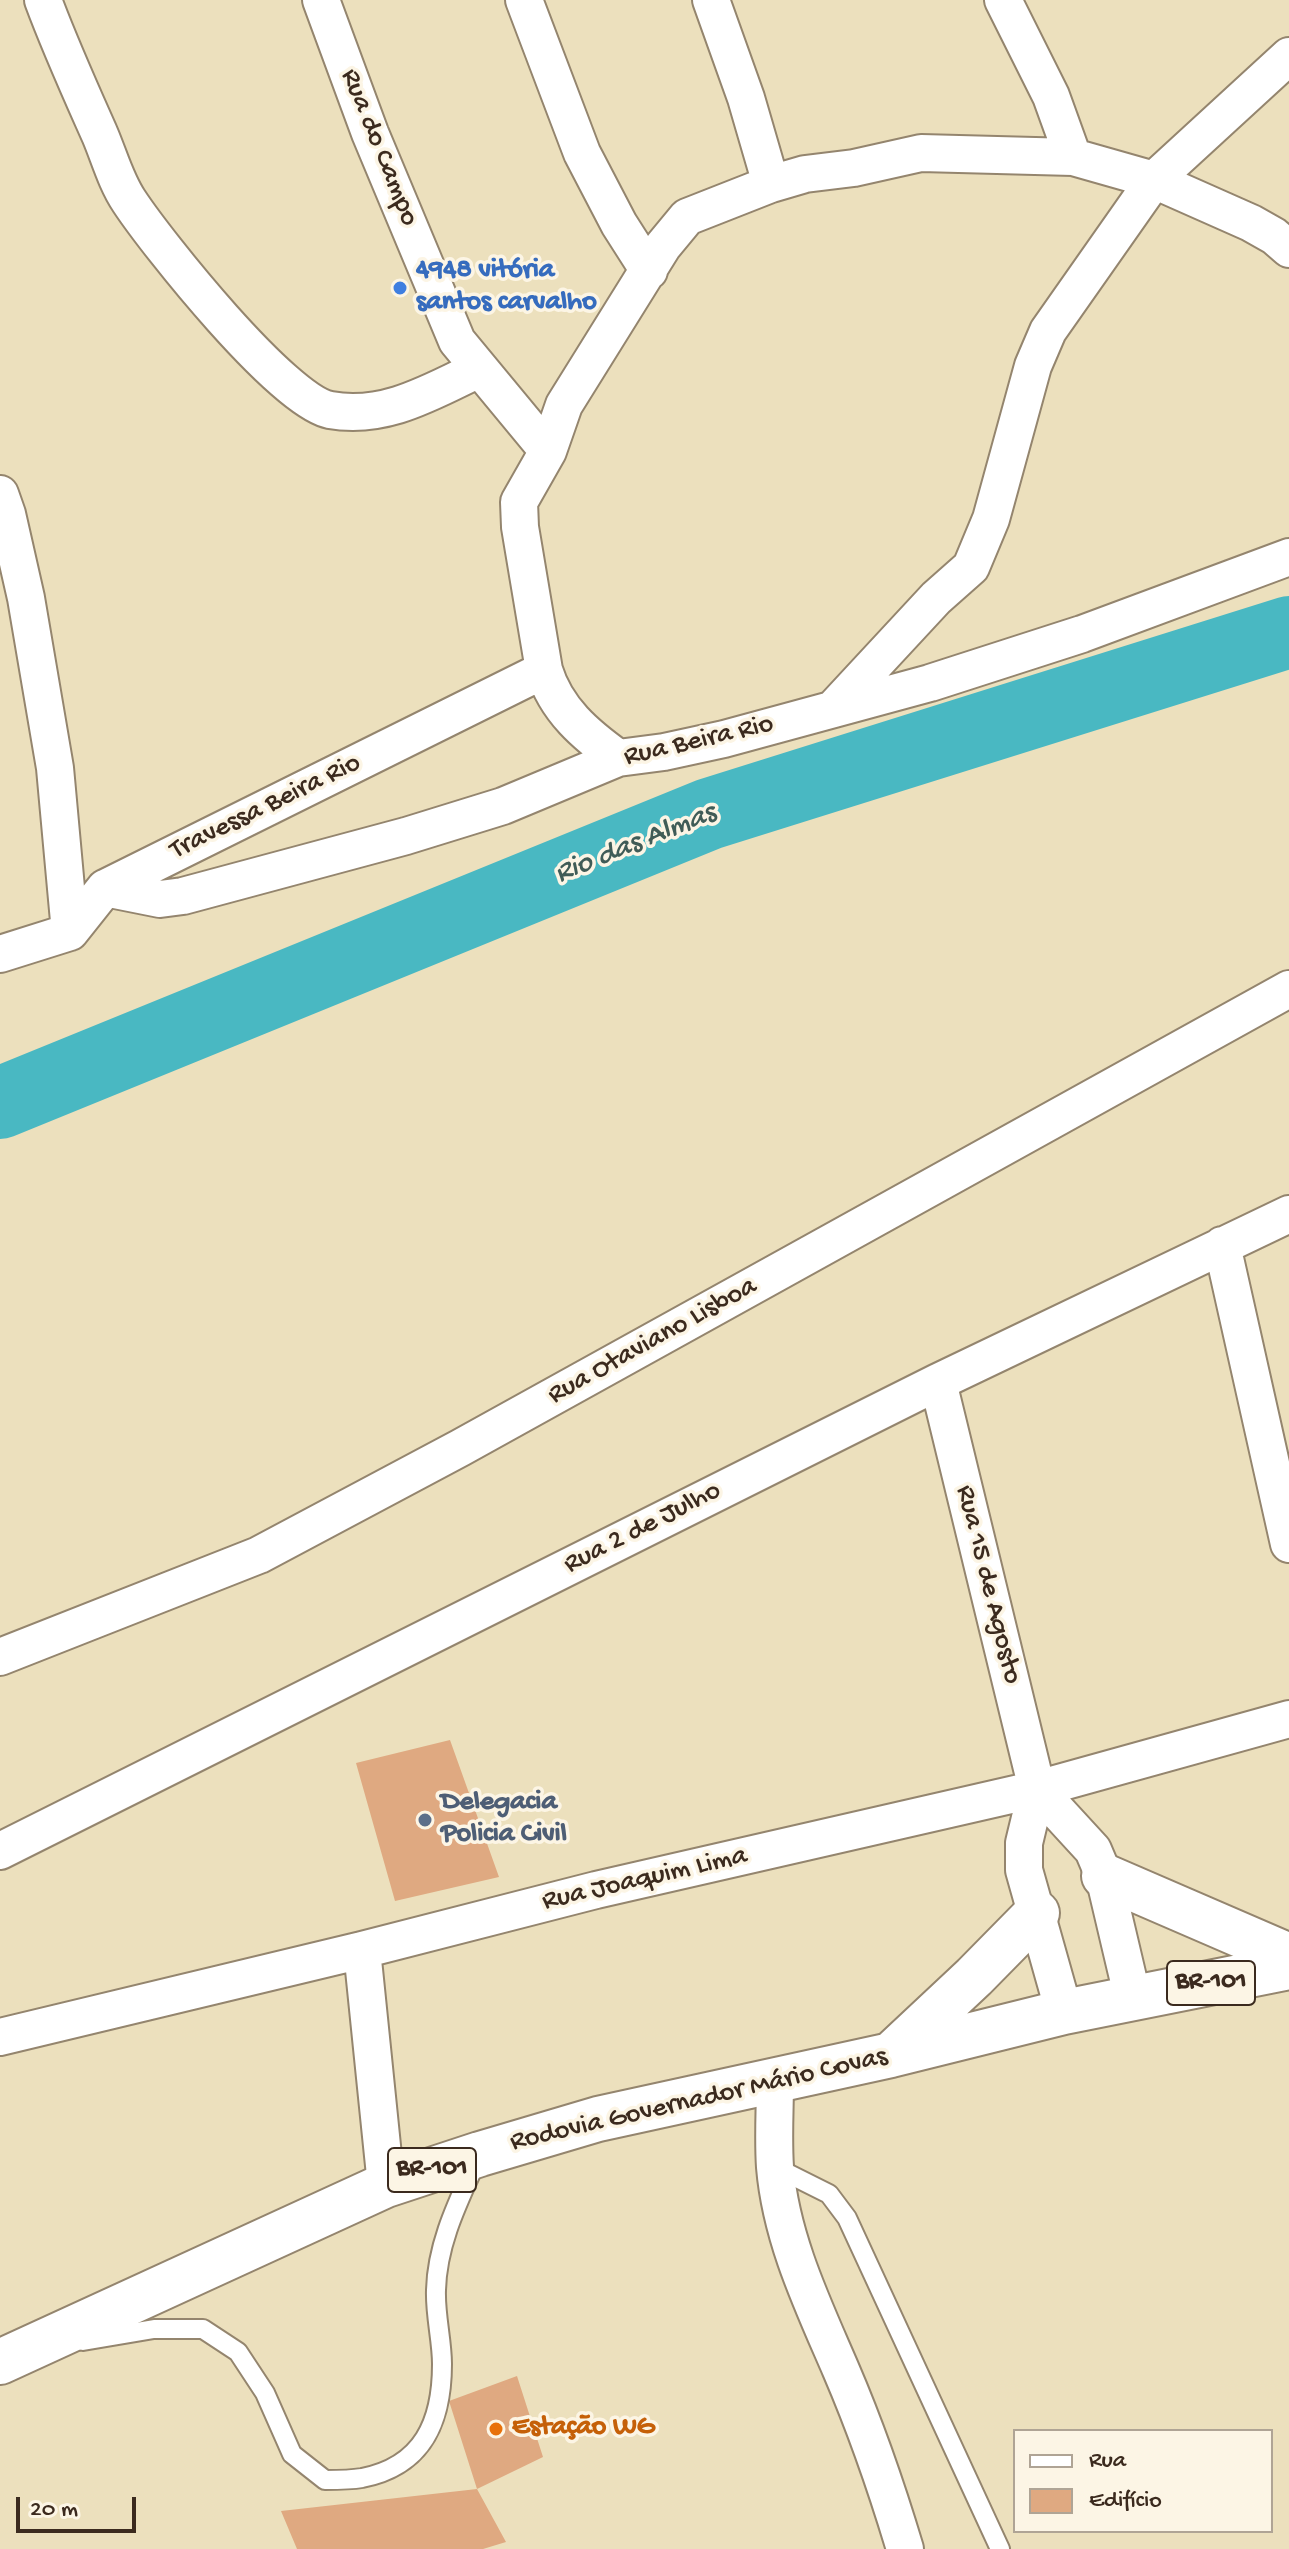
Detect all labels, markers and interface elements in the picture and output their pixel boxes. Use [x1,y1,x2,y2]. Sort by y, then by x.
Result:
street label: Rua do Campo [331,65,425,231]
place label: 4948 vitória santos carvalho [416,255,597,321]
marker: 4948 vitória santos carvalho [391,279,409,297]
street label: Rua Beira Rio [621,709,777,775]
street label: Travessa Beira Rio [165,747,367,869]
water label: Rio das Almas [550,796,722,894]
street label: Rua Otaviano Lisboa [543,1271,763,1413]
street label: Rua 2 de Julho [559,1475,727,1583]
street label: Rua 15 de Agosto [946,1482,1028,1688]
place label: Delegacia Policia Civil [441,1787,567,1853]
marker: Delegacia Policia Civil [416,1811,434,1829]
street label: Rua Joaquim Lima [539,1840,751,1920]
road number: BR-101 [1167,1961,1255,2005]
street label: Rodovia Governador Mário Covas [507,2041,891,2161]
road number: BR-101 [388,2148,476,2192]
place label: Estação WG [512,2412,654,2446]
marker: Estação WG [487,2420,505,2438]
legend [1013,2429,1273,2533]
text: Rua [1089,2447,1126,2476]
scale bar [20,2481,140,2531]
text: Edifício [1089,2487,1162,2516]
text: 20 m [30,2496,78,2525]

